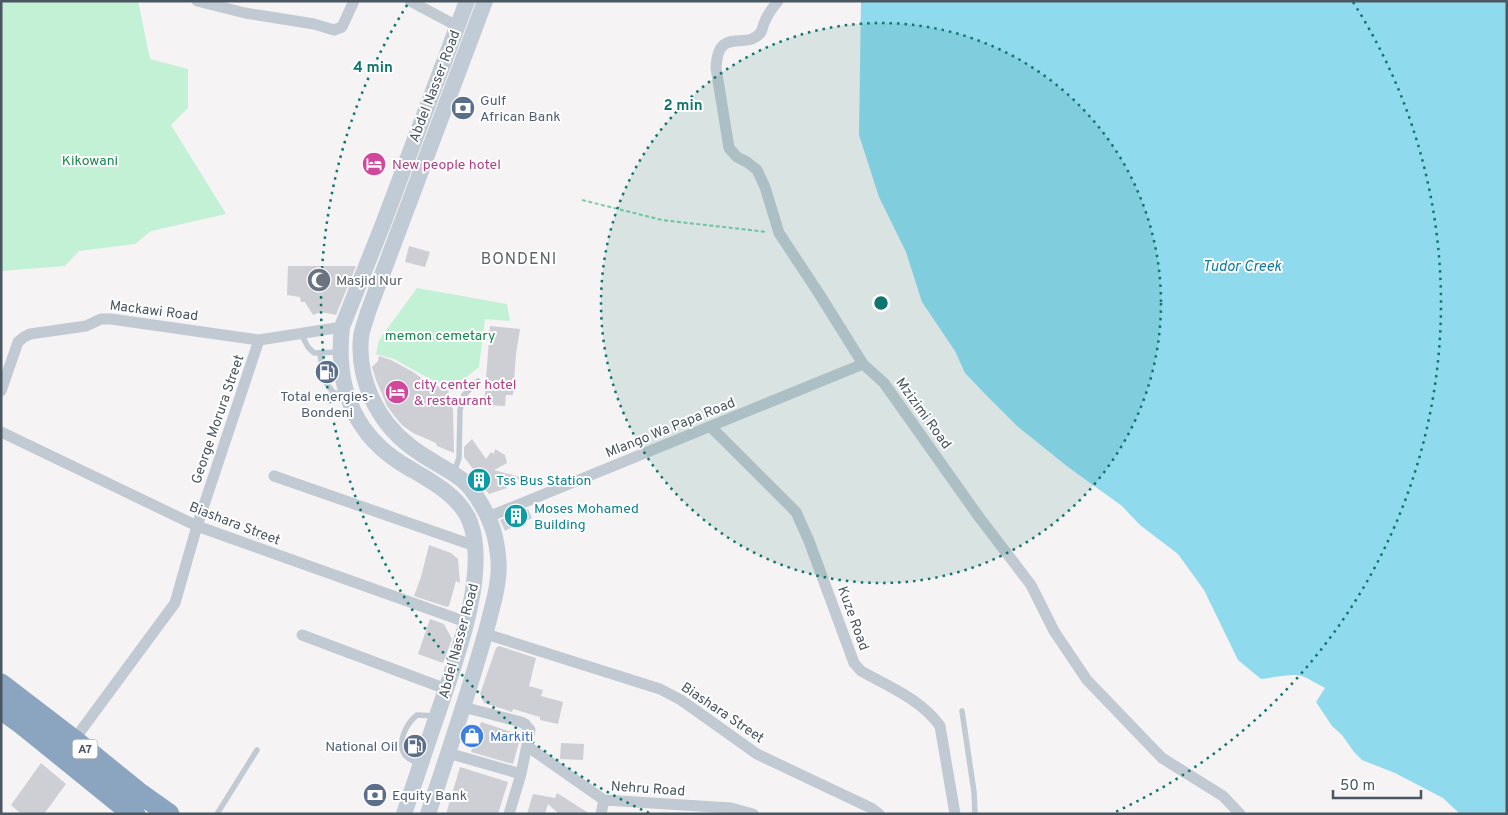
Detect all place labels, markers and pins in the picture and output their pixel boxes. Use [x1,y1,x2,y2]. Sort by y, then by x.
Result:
place label: Gulf African Bank [480,93,561,126]
bank icon: Gulf African Bank [450,95,476,121]
hotel icon: New people hotel [361,151,387,177]
place label: New people hotel [392,157,501,174]
mosque icon: Masjid Nur [306,267,332,293]
place label: Masjid Nur [336,273,403,290]
centre of rings [872,294,890,312]
fuel station icon: Total energies- Bondeni [314,359,340,385]
place label: city center hotel & restaurant [414,377,516,410]
hotel icon: city center hotel & restaurant [384,379,410,405]
place label: Total energies- Bondeni [280,389,374,422]
building icon: Tss Bus Station [466,467,492,493]
place label: Tss Bus Station [496,473,591,490]
place label: Moses Mohamed Building [534,501,639,534]
building icon: Moses Mohamed Building [503,503,529,529]
shop icon: Markiti [459,723,485,749]
place label: Markiti [490,729,533,746]
fuel station icon: National Oil [402,733,428,759]
place label: National Oil [325,739,398,756]
bank icon: Equity Bank [362,782,388,808]
place label: Equity Bank [392,788,467,805]

